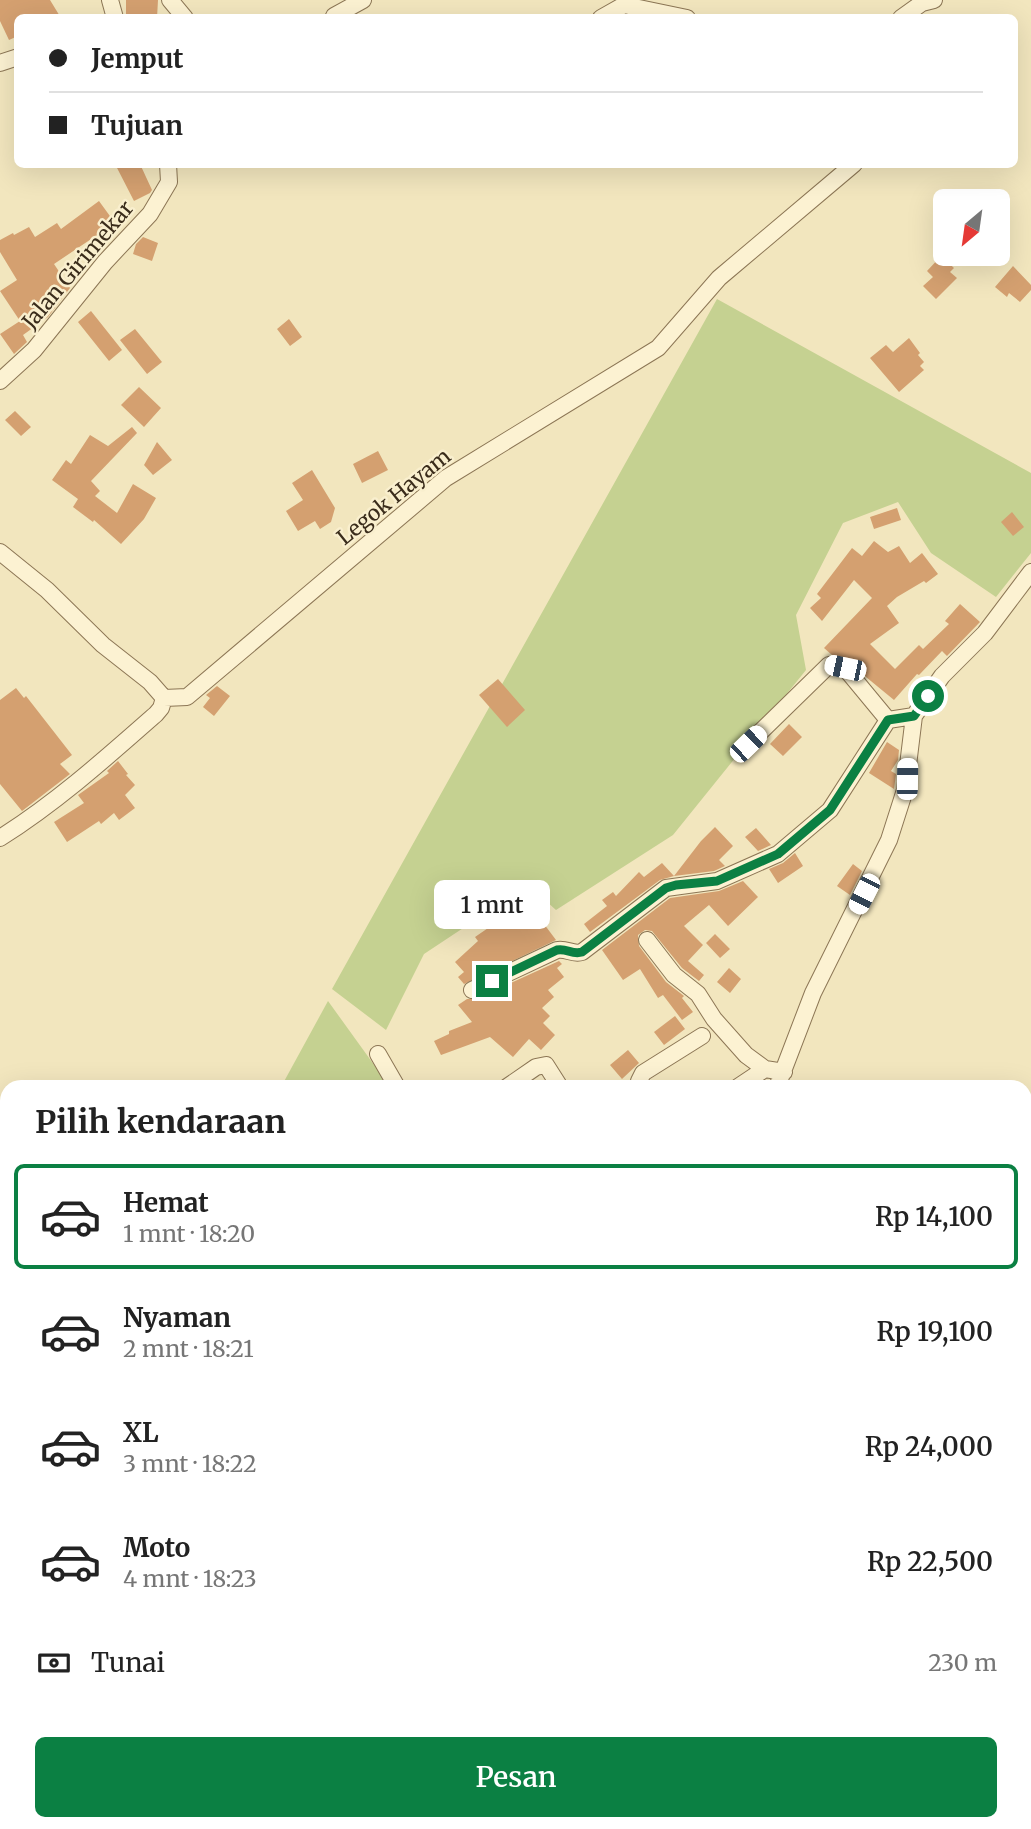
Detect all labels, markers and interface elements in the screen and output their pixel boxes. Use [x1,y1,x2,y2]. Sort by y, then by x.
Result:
text: Jemput [91,42,184,75]
text: Tujuan [91,109,183,142]
north arrow [933,189,1010,266]
map controls [933,189,1010,266]
street label: Jalan Girimekar [16,195,139,335]
street label: Legok Hayam [331,442,456,551]
car [823,653,868,683]
route start [912,680,944,712]
car [726,722,771,766]
car [897,758,918,800]
car [846,871,883,917]
callout: 1 mnt [434,880,550,928]
text: 1 mnt [460,890,524,919]
route end [476,965,508,997]
text: Pilih kendaraan [35,1102,286,1142]
icon: car [39,1185,102,1248]
text: Hemat [123,1186,209,1219]
text: Rp 14,100 [875,1200,993,1233]
text: 1 mnt · 18:20 [123,1219,255,1248]
icon: car [39,1300,102,1363]
text: Nyaman [123,1301,231,1334]
text: Rp 19,100 [877,1315,993,1348]
text: 2 mnt · 18:21 [123,1334,254,1363]
icon: car [39,1415,102,1478]
text: XL [123,1416,159,1449]
text: Rp 24,000 [865,1430,993,1463]
text: 3 mnt · 18:22 [123,1449,257,1478]
icon: car [39,1530,102,1593]
text: Moto [123,1531,190,1564]
text: Rp 22,500 [867,1545,993,1578]
text: 4 mnt · 18:23 [123,1564,257,1593]
icon: cash [35,1644,73,1682]
text: Tunai [91,1646,165,1679]
text: 230 m [928,1648,997,1677]
button: Pesan [35,1737,997,1817]

